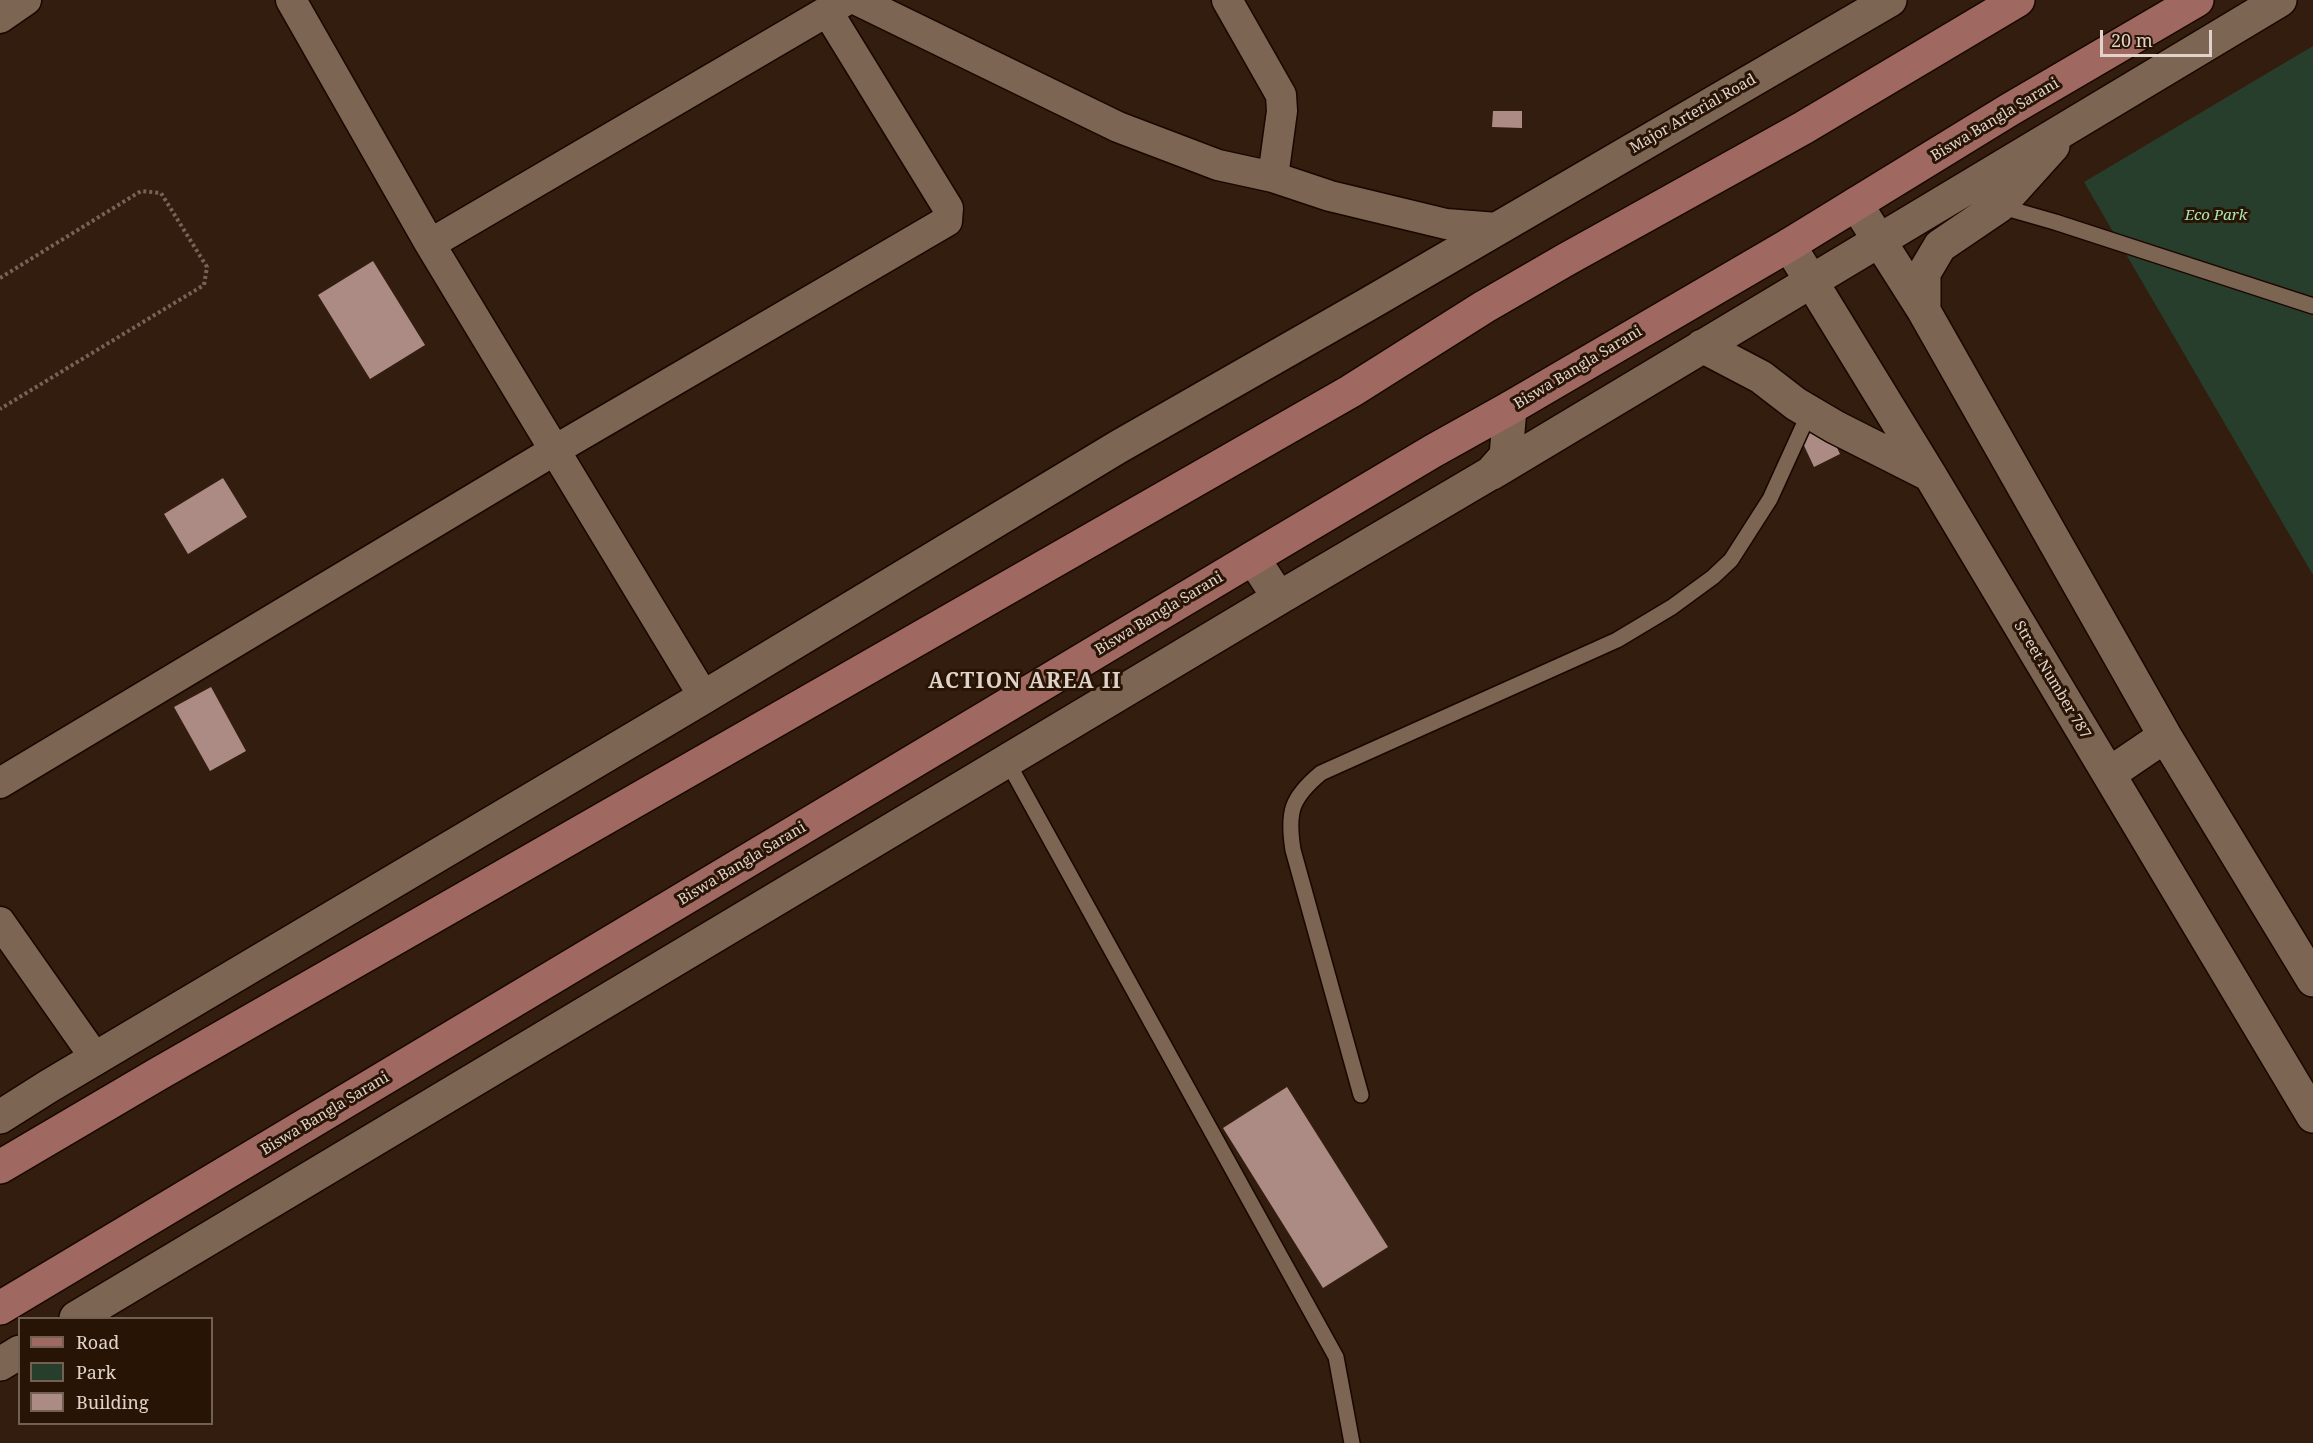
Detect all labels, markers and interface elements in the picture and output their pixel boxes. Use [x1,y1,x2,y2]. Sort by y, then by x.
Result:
scale bar [2103,18,2216,56]
text: 20 m [2111,28,2153,52]
street label: Major Arterial Road [1627,71,1759,157]
street label: Biswa Bangla Sarani [1928,75,2062,165]
park label: Eco Park [2185,207,2247,225]
street label: Biswa Bangla Sarani [1511,323,1645,413]
street label: Biswa Bangla Sarani [1092,569,1226,659]
street label: Street Number 787 [2010,618,2094,742]
district label: ACTION AREA II [928,669,1122,695]
street label: Biswa Bangla Sarani [675,819,809,909]
street label: Biswa Bangla Sarani [258,1069,392,1159]
legend [18,1317,213,1425]
text: Road [76,1330,119,1354]
text: Park [76,1360,116,1384]
text: Building [76,1390,149,1414]

